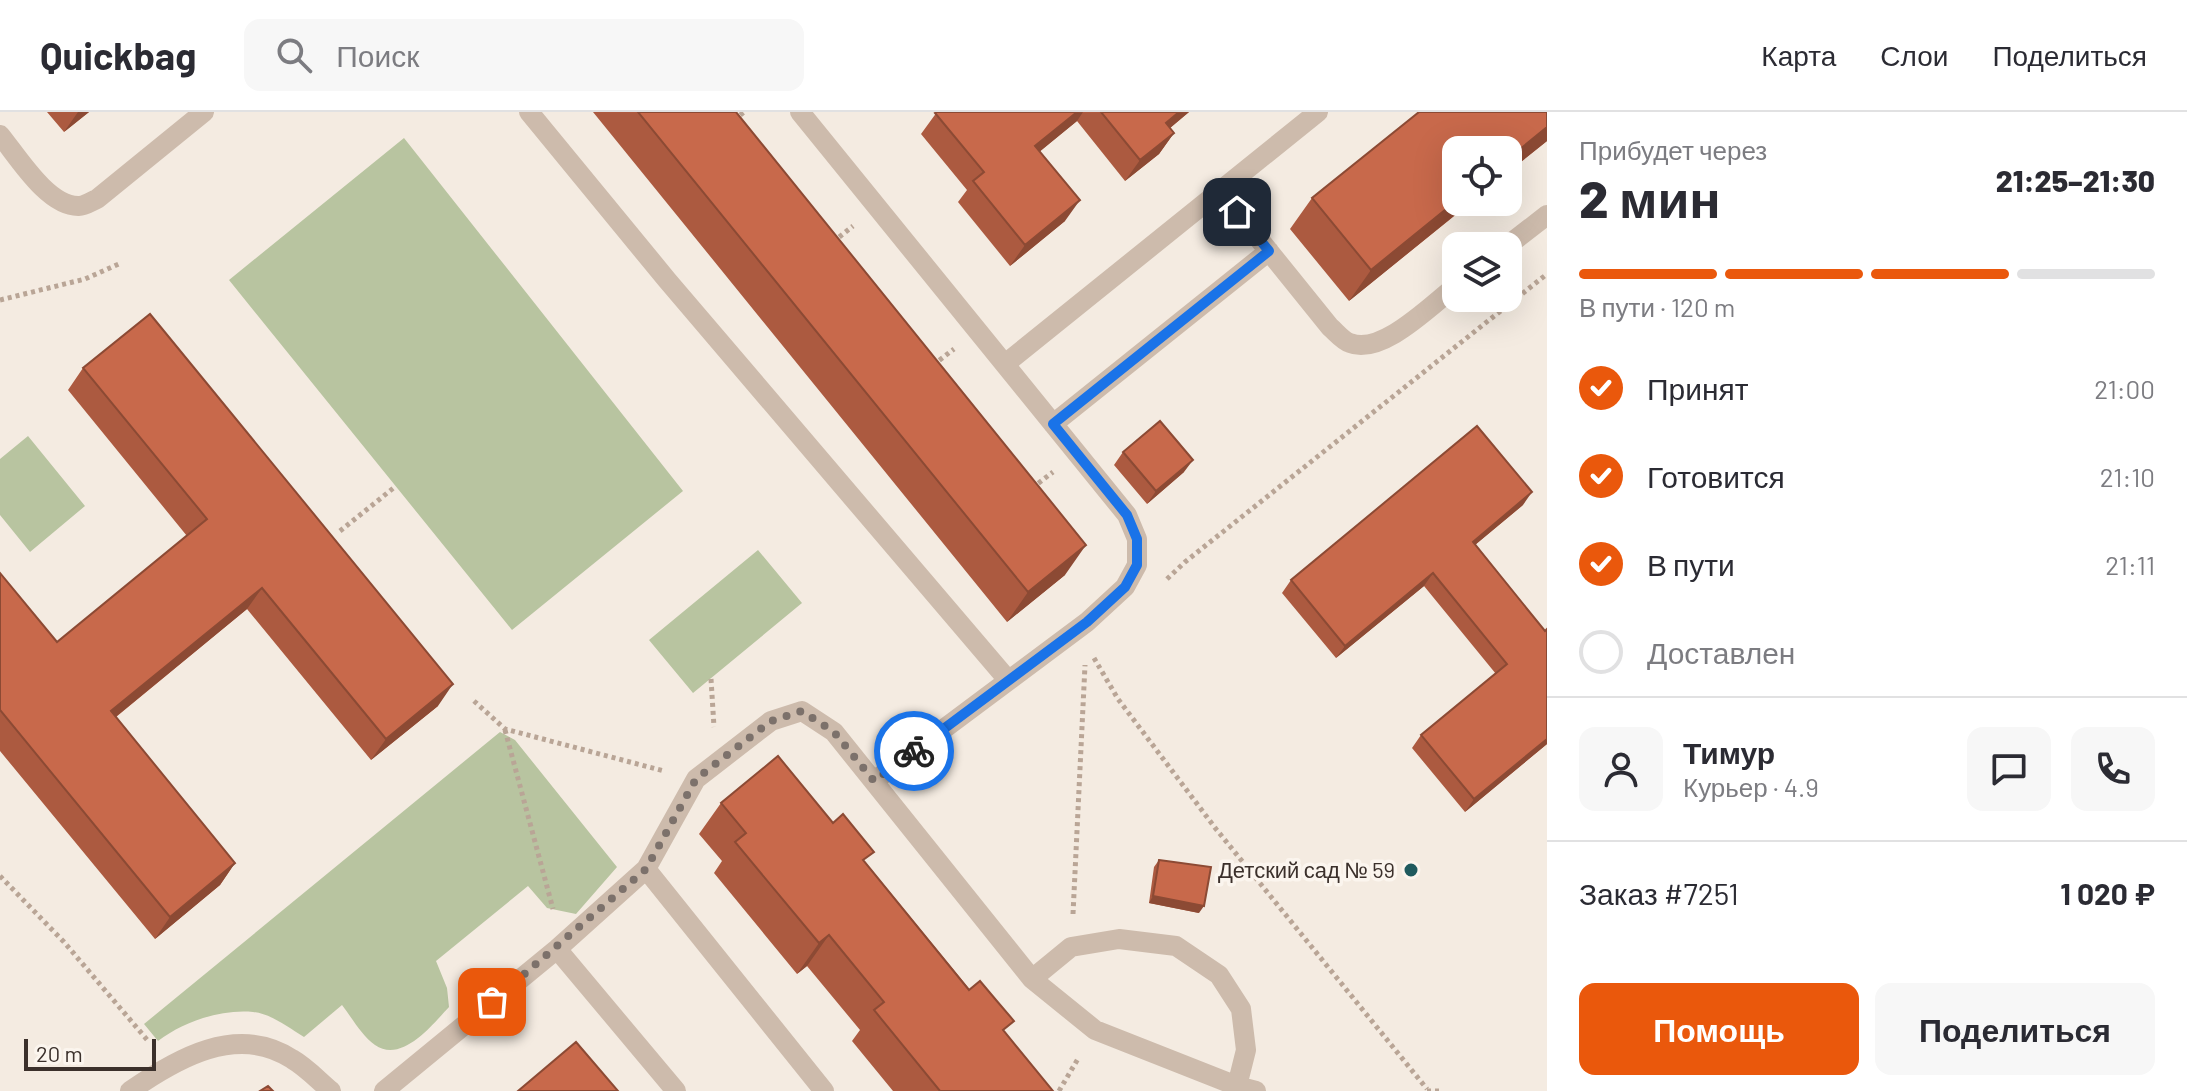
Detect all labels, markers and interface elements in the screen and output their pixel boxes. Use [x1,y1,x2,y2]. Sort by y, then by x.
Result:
search box [244,19,804,91]
text: Quickbag [40,32,196,78]
icon: search [272,33,316,77]
text: Поиск [336,37,419,73]
text: Карта [1761,38,1836,72]
text: Слои [1880,38,1948,72]
text: Поделиться [1992,38,2147,72]
text: Прибудет через [1579,134,1767,165]
map controls [1442,136,1522,312]
button: locate [1442,136,1522,216]
text: 21:25–21:30 [1996,162,2155,198]
text: 2 мин [1579,166,1721,228]
pin [1203,178,1271,246]
icon: home [1215,190,1259,234]
button: layers [1442,232,1522,312]
text: В пути · 120 m [1579,291,1735,322]
icon: check [1579,366,1623,410]
text: Принят [1647,370,1749,406]
text: 21:00 [2094,373,2155,404]
icon: check [1579,454,1623,498]
text: Готовится [1647,458,1785,494]
text: 21:10 [2100,461,2155,492]
icon: check [1579,542,1623,586]
text: В пути [1647,546,1735,582]
text: 21:11 [2105,549,2155,580]
text: Доставлен [1647,634,1795,670]
courier [874,711,954,791]
button: person [1579,727,1663,811]
button: chat [1967,727,2051,811]
button: phone [2071,727,2155,811]
icon: bike [892,729,936,773]
text: Тимур [1683,734,1775,770]
text: Курьер · 4.9 [1683,771,1819,802]
place label: Детский сад № 59 [1218,856,1395,883]
marker: Детский сад № 59 [1402,861,1420,879]
text: Заказ #7251 [1579,875,1739,911]
text: 1 020 ₽ [2060,875,2155,911]
pin [458,968,526,1036]
icon: bag [470,980,514,1024]
button: Помощь [1579,983,1859,1075]
button: Поделиться [1875,983,2155,1075]
scale bar [24,1035,156,1071]
text: 20 m [36,1040,83,1066]

